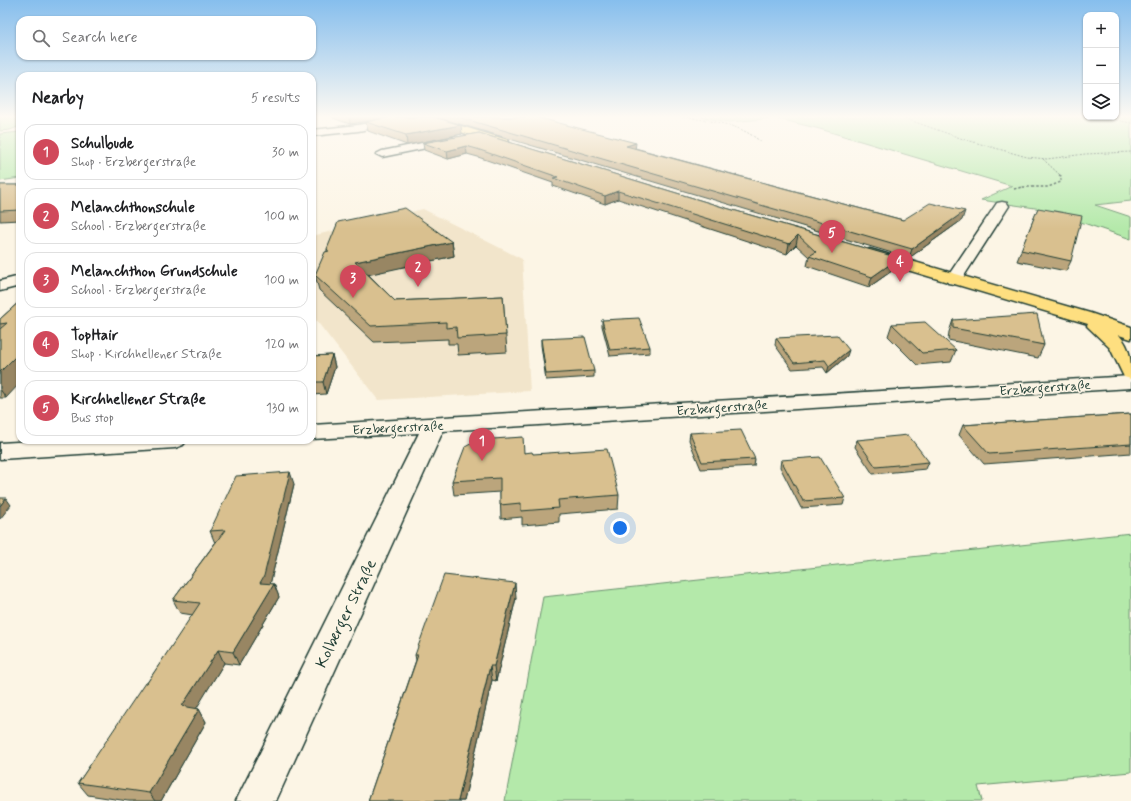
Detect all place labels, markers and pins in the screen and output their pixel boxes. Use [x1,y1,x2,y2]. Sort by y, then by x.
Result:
pin: 5 [819,220,845,253]
pin: 4 [887,249,913,282]
pin: 2 [405,254,431,287]
pin: 3 [340,265,366,298]
pin: 1 [469,428,495,461]

